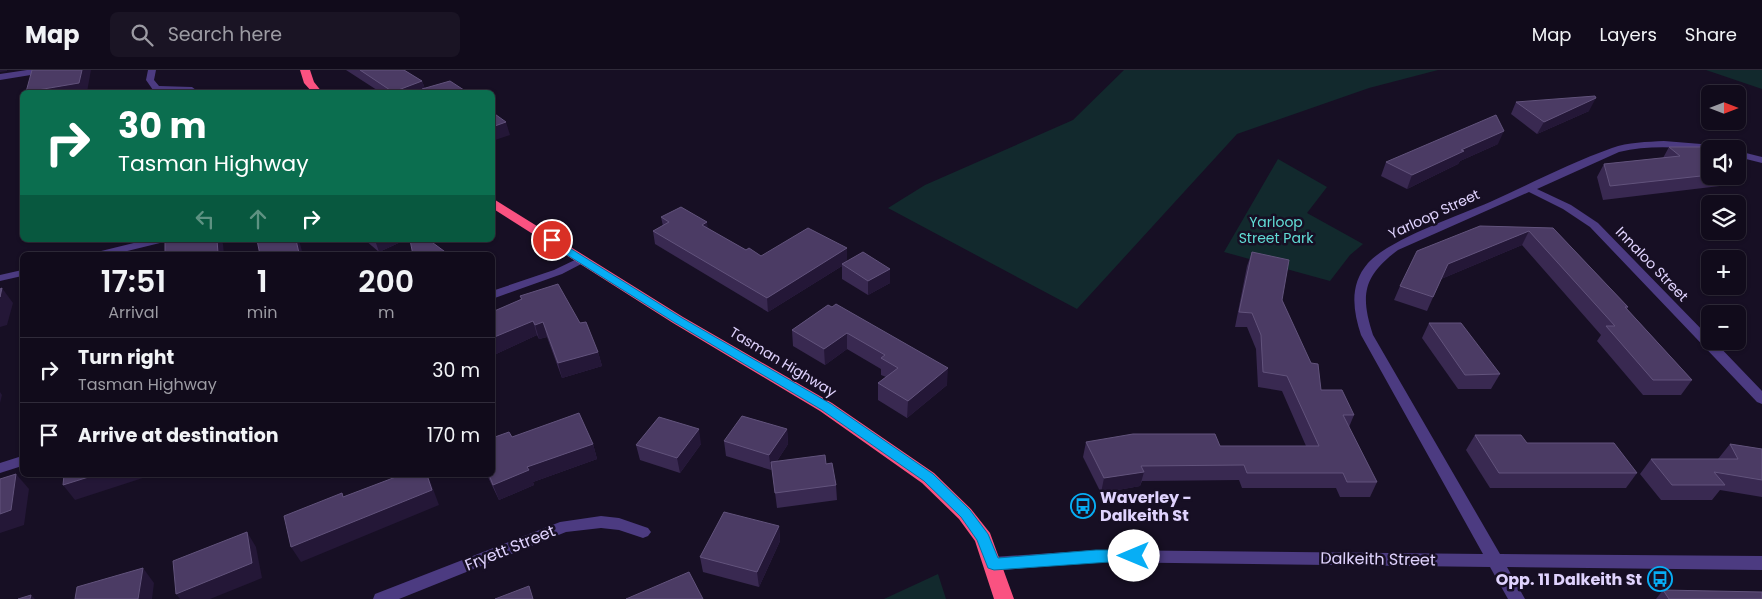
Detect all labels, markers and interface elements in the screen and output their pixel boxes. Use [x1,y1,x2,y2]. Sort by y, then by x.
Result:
search box [110,12,460,57]
text: Map [25,18,80,51]
icon: search [128,21,156,49]
text: Search here [168,21,282,48]
text: Map [1532,22,1572,47]
text: Layers [1600,22,1657,47]
text: Share [1685,22,1737,47]
north arrow [1701,85,1746,130]
map controls [1701,85,1746,350]
text: 30 m [118,101,206,150]
icon: right [35,110,100,175]
button: sound [1701,140,1746,185]
text: Tasman Highway [118,148,309,179]
street label: Yarloop Street [1385,184,1483,244]
button: layers [1701,195,1746,240]
icon: left [191,205,219,233]
icon: ahead [244,205,272,233]
icon: right [297,205,325,233]
park label: Yarloop Street Park [1239,212,1314,248]
pin [531,219,573,261]
street label: Innaloo Street [1611,222,1693,306]
icon: arrive [538,226,566,254]
button: + [1701,250,1746,295]
text: 17:51 [101,260,166,303]
text: 1 [257,260,268,303]
text: 200 [358,260,414,303]
text: Arrival [108,301,159,324]
text: min [247,301,278,324]
text: m [378,301,394,324]
button: − [1701,305,1746,350]
street label: Tasman Highway [726,322,840,402]
text: Turn right [78,344,174,371]
icon: right [35,356,63,384]
text: 30 m [432,357,480,384]
text: Tasman Highway [78,373,217,396]
icon: arrive [35,421,63,449]
text: Arrive at destination [78,422,279,449]
text: 170 m [427,422,480,449]
place label: Waverley - Dalkeith St [1100,486,1192,527]
bus stop icon: Waverley - Dalkeith St [1070,493,1096,519]
street label: Fryett Street [461,519,559,577]
position arrow [1107,529,1159,581]
street label: Dalkeith Street [1320,546,1436,572]
bus stop icon: Opp. 11 Dalkeith St [1647,566,1673,592]
place label: Opp. 11 Dalkeith St [1496,568,1642,591]

